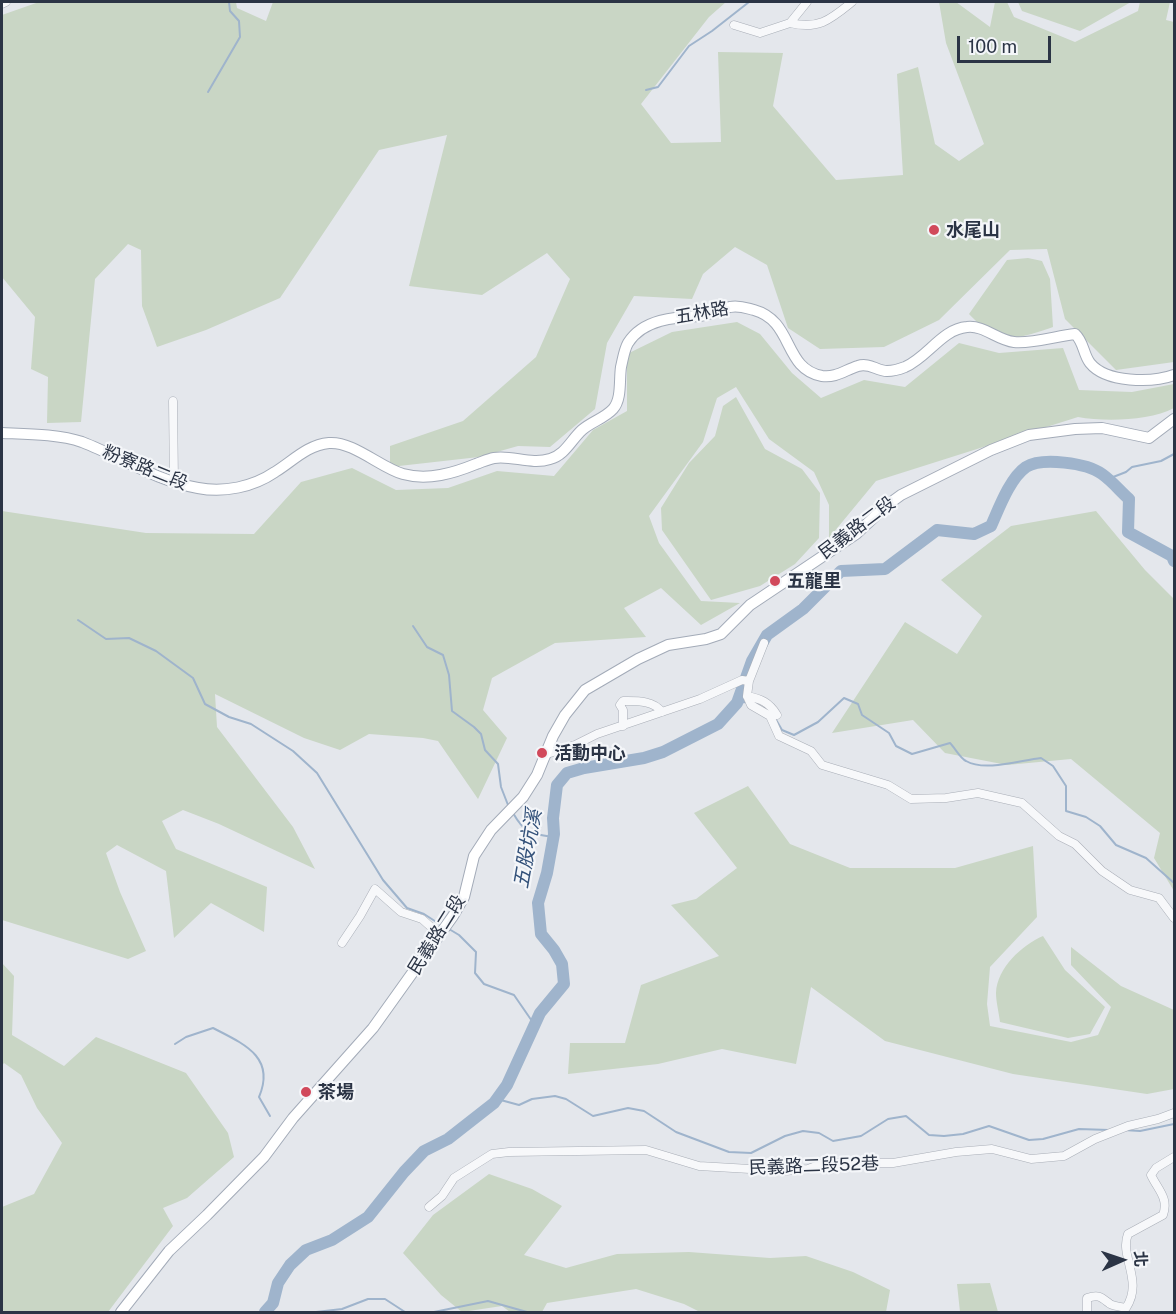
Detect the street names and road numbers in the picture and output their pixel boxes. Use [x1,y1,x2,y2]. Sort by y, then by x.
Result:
street label: 五林路 [674,298,730,328]
street label: 粉寮路二段 [99,441,191,495]
street label: 民義路二段 [815,492,899,564]
street label: 民義路二段 [404,891,470,979]
street label: 民義路二段52巷 [749,1153,879,1179]

